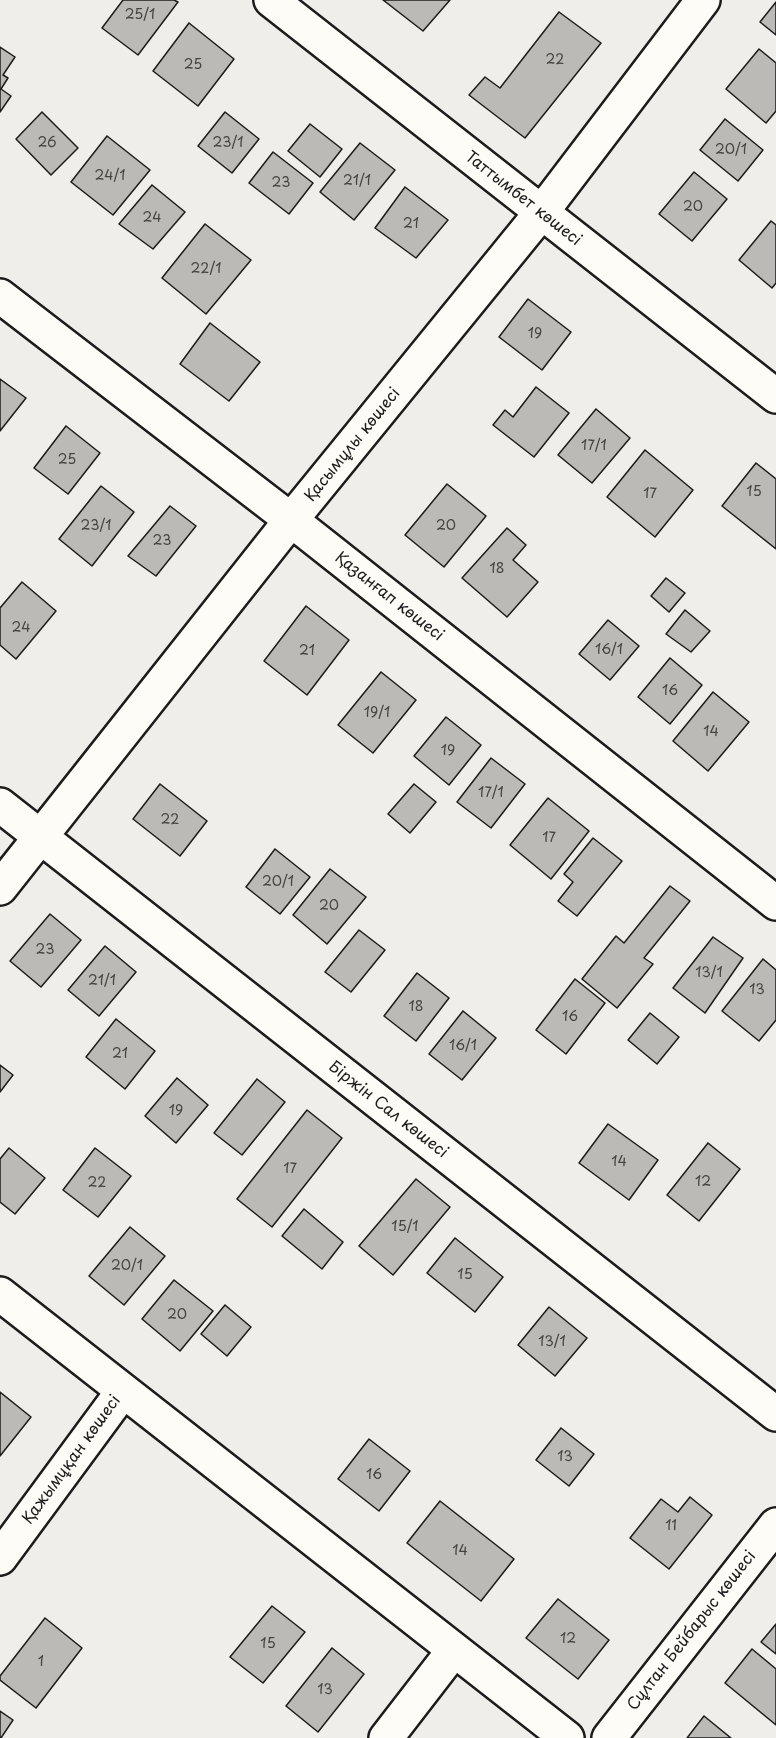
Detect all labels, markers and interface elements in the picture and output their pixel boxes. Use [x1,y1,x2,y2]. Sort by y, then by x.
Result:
house number: 25/1 [125,7,155,23]
house number: 22 [546,52,564,68]
house number: 25 [184,57,202,73]
house number: 26 [37,135,57,151]
house number: 23/1 [213,135,243,151]
house number: 20/1 [715,142,747,158]
street label: Таттымбет көшесі [461,148,585,250]
house number: 24/1 [95,168,125,184]
house number: 21/1 [343,173,371,189]
house number: 23 [272,175,290,191]
house number: 20 [683,199,703,215]
house number: 24 [143,210,161,226]
house number: 21 [403,216,419,232]
house number: 22/1 [191,261,221,277]
house number: 19 [528,326,542,342]
street label: Қасымұлы көшесі [301,384,405,506]
house number: 17/1 [581,438,607,454]
house number: 25 [58,452,76,468]
house number: 15 [746,484,762,500]
house number: 17 [643,486,657,502]
house number: 23/1 [81,518,111,534]
house number: 20 [436,518,456,534]
house number: 23 [153,533,171,549]
street label: Қазанғап көшесі [331,549,447,645]
house number: 18 [489,561,505,577]
house number: 24 [12,620,30,636]
house number: 16/1 [595,642,623,658]
house number: 21 [299,643,315,659]
house number: 16 [662,683,678,699]
house number: 19/1 [364,705,390,721]
house number: 14 [703,724,719,740]
house number: 19 [441,743,455,759]
house number: 17/1 [478,785,504,801]
house number: 22 [161,812,179,828]
house number: 17 [542,830,556,846]
house number: 20/1 [262,874,294,890]
house number: 20 [319,898,339,914]
house number: 23 [36,942,54,958]
house number: 13/1 [695,965,723,981]
house number: 21/1 [88,973,116,989]
house number: 13 [749,982,765,998]
house number: 18 [408,999,424,1015]
house number: 16 [562,1009,578,1025]
house number: 16/1 [449,1038,477,1054]
house number: 21 [112,1046,128,1062]
street label: Біржін Сал көшесі [325,1057,451,1163]
house number: 19 [169,1103,183,1119]
house number: 14 [611,1154,627,1170]
house number: 17 [283,1161,297,1177]
house number: 12 [695,1174,711,1190]
house number: 22 [88,1175,106,1191]
house number: 15/1 [391,1219,419,1235]
house number: 20/1 [111,1258,143,1274]
house number: 15 [457,1267,473,1283]
house number: 20 [167,1307,187,1323]
house number: 13/1 [538,1334,566,1350]
street label: Қажымұқан көшесі [19,1392,125,1528]
house number: 13 [557,1449,573,1465]
house number: 16 [366,1467,382,1483]
house number: 11 [665,1518,677,1534]
house number: 14 [452,1543,468,1559]
street label: Сұлтан Бейбарыс көшесі [624,1547,760,1715]
house number: 12 [560,1631,576,1647]
house number: 15 [260,1636,276,1652]
house number: 1 [38,1654,44,1670]
house number: 13 [317,1682,333,1698]

